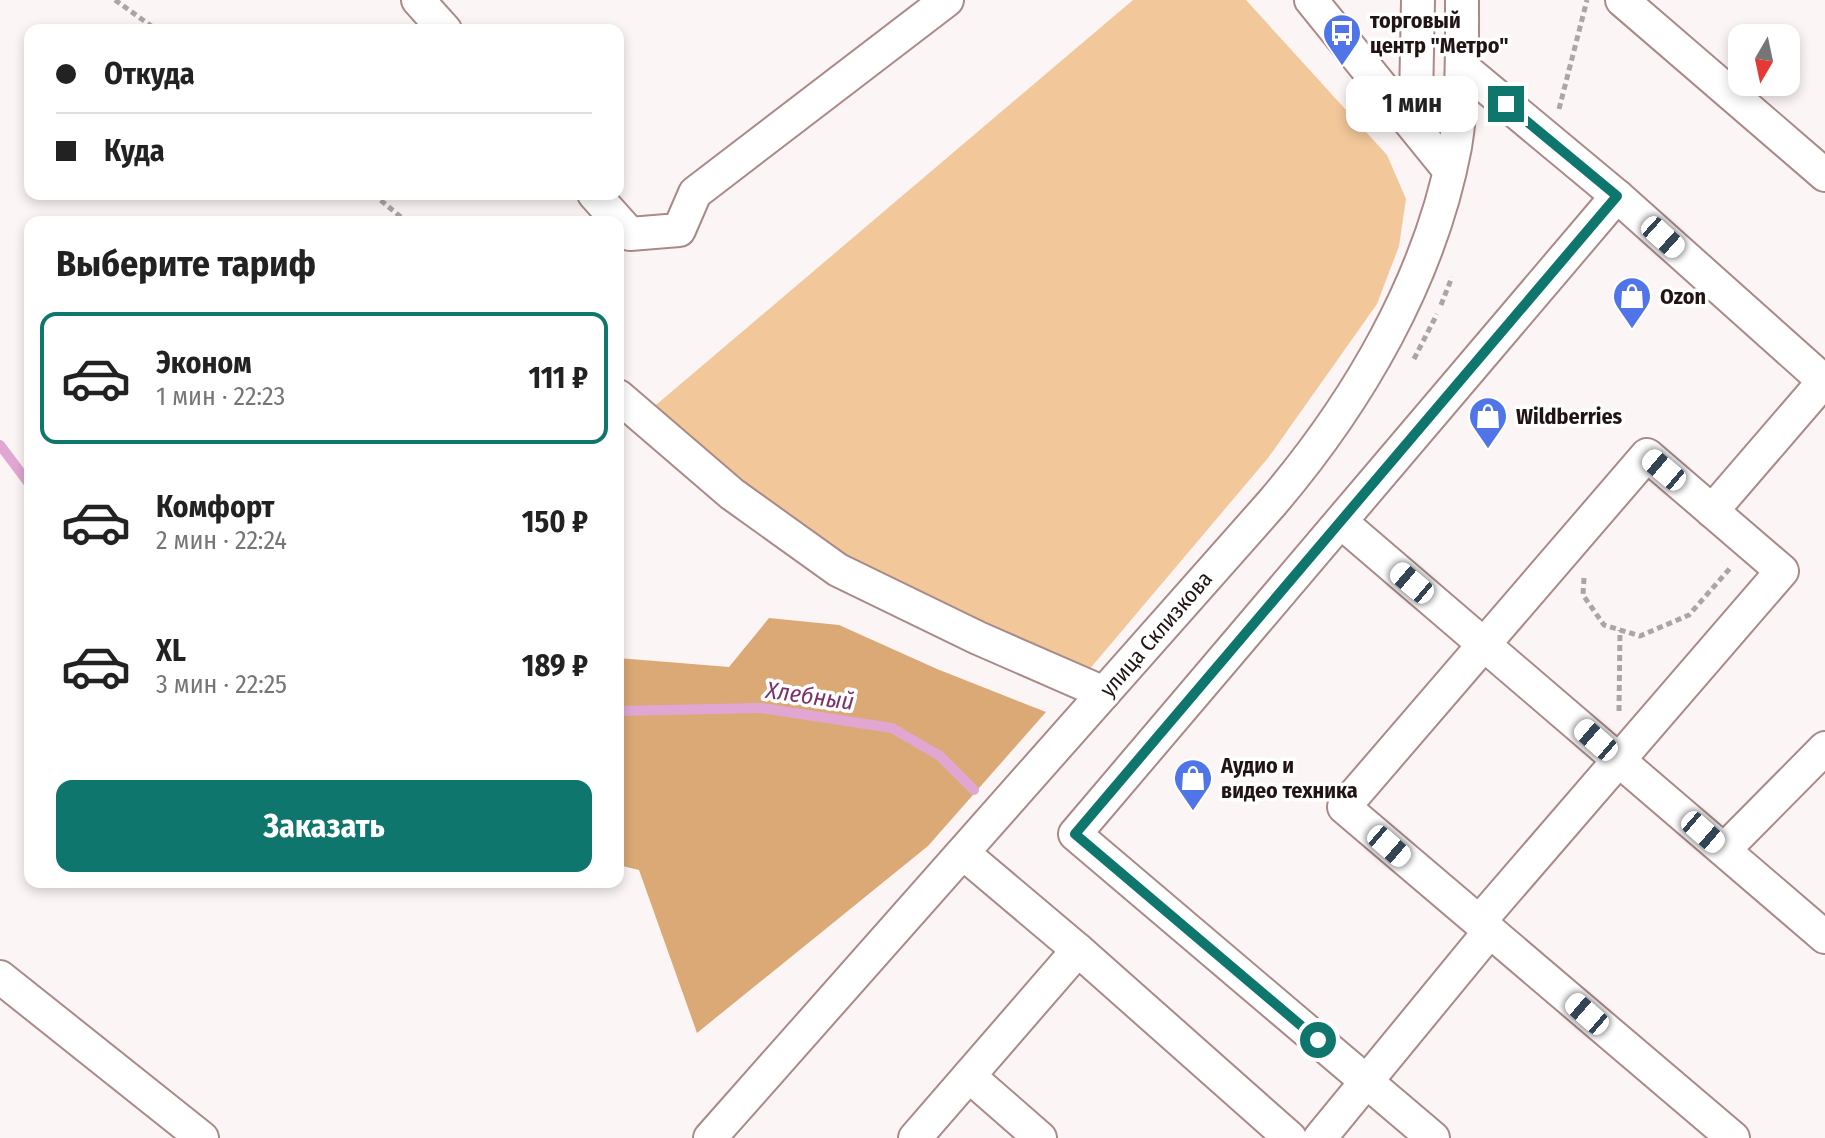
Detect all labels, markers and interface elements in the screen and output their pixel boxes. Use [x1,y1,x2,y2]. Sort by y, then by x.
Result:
place label: торговый центр "Метро" [1370,7,1509,59]
bus stop icon: торговый центр "Метро" [1321,12,1363,67]
north arrow [1728,24,1800,96]
map controls [1728,24,1800,96]
text: Откуда [104,56,195,92]
callout: 1 мин [1346,76,1478,132]
route end [1488,86,1524,122]
text: 1 мин [1382,88,1442,119]
text: Куда [104,133,165,169]
car [1637,212,1689,262]
text: Выберите тариф [56,242,316,286]
shop icon: Ozon [1611,275,1653,330]
place label: Ozon [1660,283,1706,310]
icon: car [60,342,132,414]
text: Эконом [156,345,252,381]
text: 111 ₽ [529,360,588,396]
text: 1 мин · 22:23 [156,381,285,412]
shop icon: Wildberries [1467,395,1509,450]
place label: Wildberries [1516,403,1623,430]
car [1638,445,1690,495]
icon: car [60,486,132,558]
text: Комфорт [156,489,274,525]
text: 150 ₽ [522,504,588,540]
text: 2 мин · 22:24 [156,525,287,556]
car [1386,558,1438,608]
street label: улица Склизкова [1094,566,1218,702]
icon: car [60,630,132,702]
text: XL [156,633,186,669]
text: 189 ₽ [522,648,588,684]
text: 3 мин · 22:25 [156,669,287,700]
water label: Хлебный [763,676,856,716]
car [1570,715,1622,765]
place label: Аудио и видео техника [1220,752,1358,804]
shop icon: Аудио и видео техника [1172,757,1214,812]
button: Заказать [56,780,592,872]
car [1677,807,1729,857]
car [1363,821,1415,871]
car [1561,989,1613,1039]
route start [1300,1022,1336,1058]

